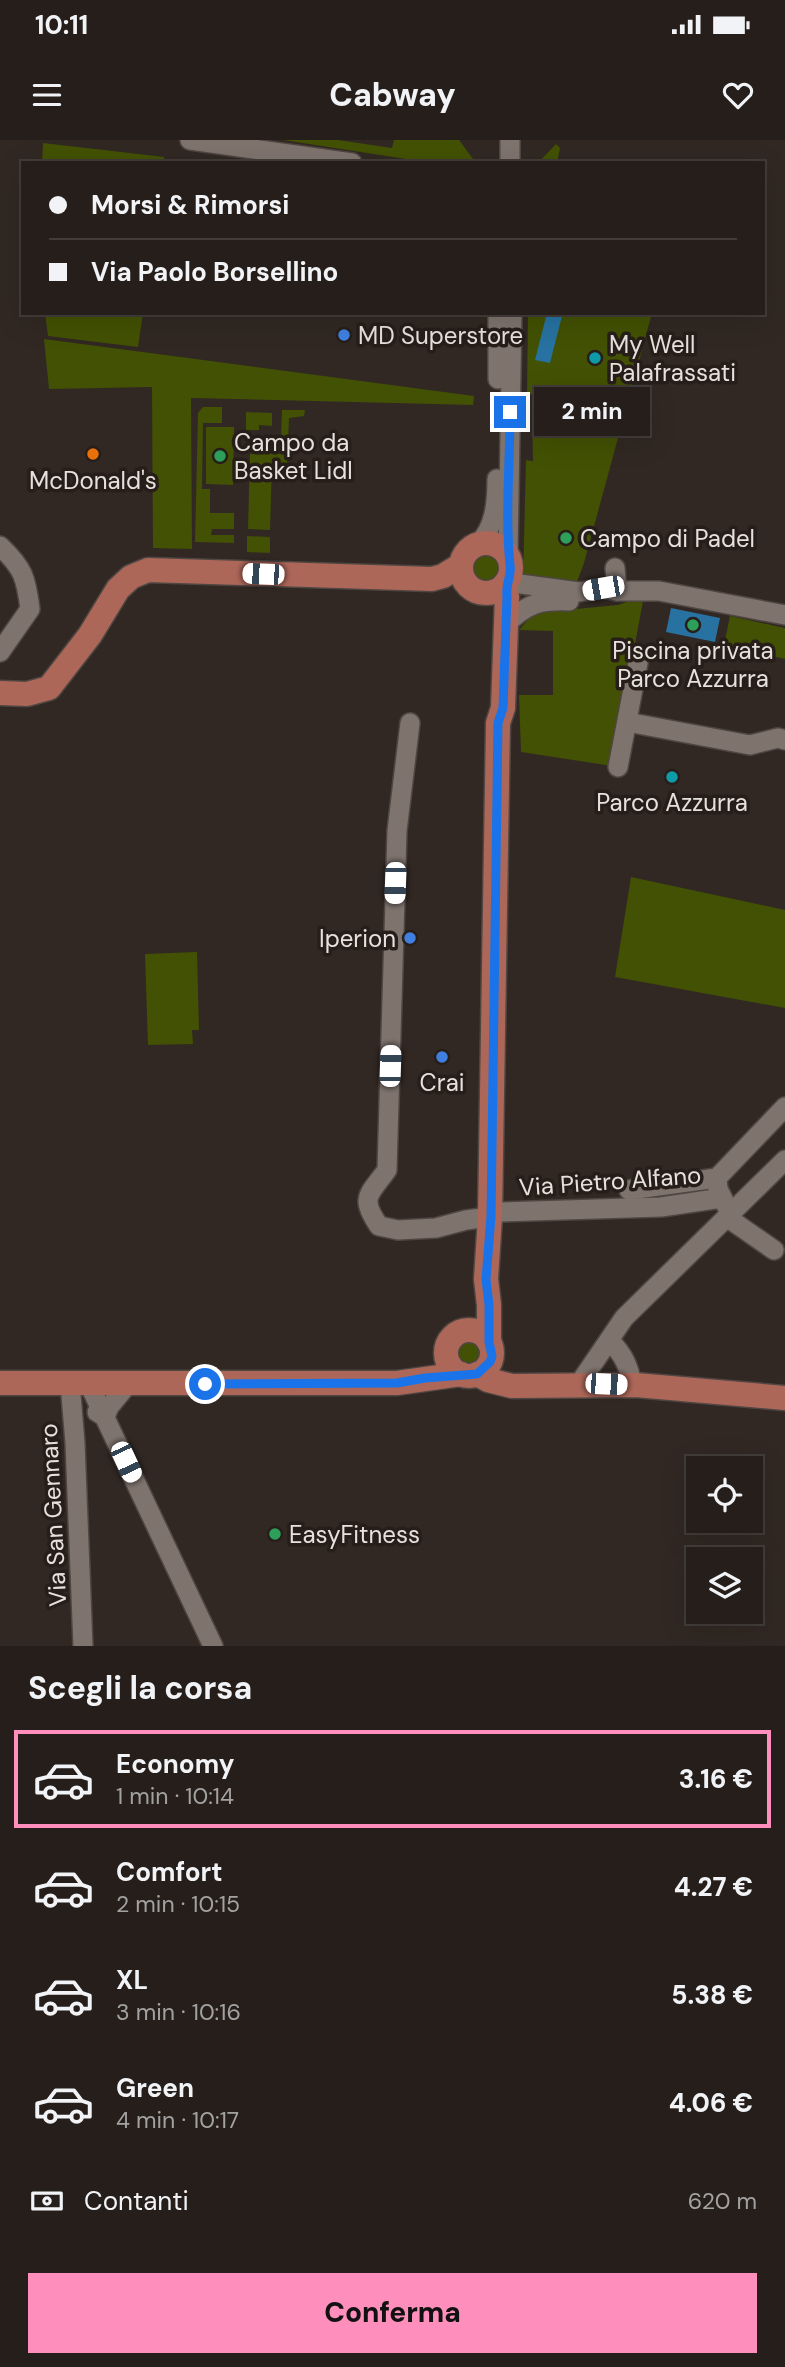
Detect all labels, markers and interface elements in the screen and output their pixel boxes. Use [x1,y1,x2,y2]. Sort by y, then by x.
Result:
text: 10:11 [35,8,88,42]
text: Cabway [329,74,456,116]
icon: menu [28,76,66,114]
icon: heart [719,76,757,114]
text: Morsi & Rimorsi [91,188,289,222]
text: Via Paolo Borsellino [91,255,338,289]
place label: MD Superstore [358,320,523,351]
marker: MD Superstore [336,327,352,343]
place label: My Well Palafrassati [609,329,736,388]
marker: My Well Palafrassati [587,350,603,366]
callout: 2 min [534,387,650,436]
route end [494,396,526,428]
text: 2 min [561,396,623,426]
place label: Campo da Basket Lidl [234,427,353,486]
marker: McDonald's [85,446,101,462]
marker: Campo da Basket Lidl [212,448,228,464]
place label: McDonald's [29,465,157,496]
place label: Campo di Padel [580,523,755,554]
marker: Campo di Padel [558,530,574,546]
car [242,563,285,585]
car [581,574,626,602]
marker: Piscina privata Parco Azzurra [685,617,701,633]
place label: Piscina privata Parco Azzurra [612,635,774,694]
marker: Parco Azzurra [664,769,680,785]
place label: Parco Azzurra [596,787,748,818]
car [384,862,407,904]
place label: Iperion [319,923,396,954]
marker: Iperion [402,930,418,946]
car [379,1045,402,1087]
marker: Crai [434,1049,450,1065]
place label: Crai [420,1067,464,1098]
street label: Via Pietro Alfano [518,1159,702,1203]
route start [189,1368,221,1400]
car [585,1373,628,1395]
street label: Via San Gennaro [33,1423,73,1607]
car [108,1439,145,1485]
map controls [686,1456,763,1624]
button: locate [686,1456,763,1533]
place label: EasyFitness [289,1519,420,1550]
marker: EasyFitness [267,1526,283,1542]
button: layers [686,1547,763,1624]
text: Scegli la corsa [28,1667,252,1709]
text: Economy [116,1747,234,1781]
icon: car [32,1748,95,1811]
text: 3.16 € [679,1762,753,1796]
text: 1 min · 10:14 [116,1781,234,1811]
text: Comfort [116,1855,222,1889]
icon: car [32,1856,95,1919]
text: 4.27 € [674,1870,753,1904]
text: 2 min · 10:15 [116,1889,240,1919]
text: XL [116,1963,148,1997]
icon: car [32,1964,95,2027]
text: 5.38 € [671,1978,753,2012]
text: 3 min · 10:16 [116,1997,241,2027]
text: Green [116,2071,194,2105]
icon: car [32,2072,95,2135]
text: 4.06 € [669,2086,753,2120]
text: 4 min · 10:17 [116,2105,239,2135]
icon: cash [28,2182,66,2220]
text: Contanti [84,2184,189,2218]
text: 620 m [688,2186,757,2216]
button: Conferma [28,2273,757,2353]

